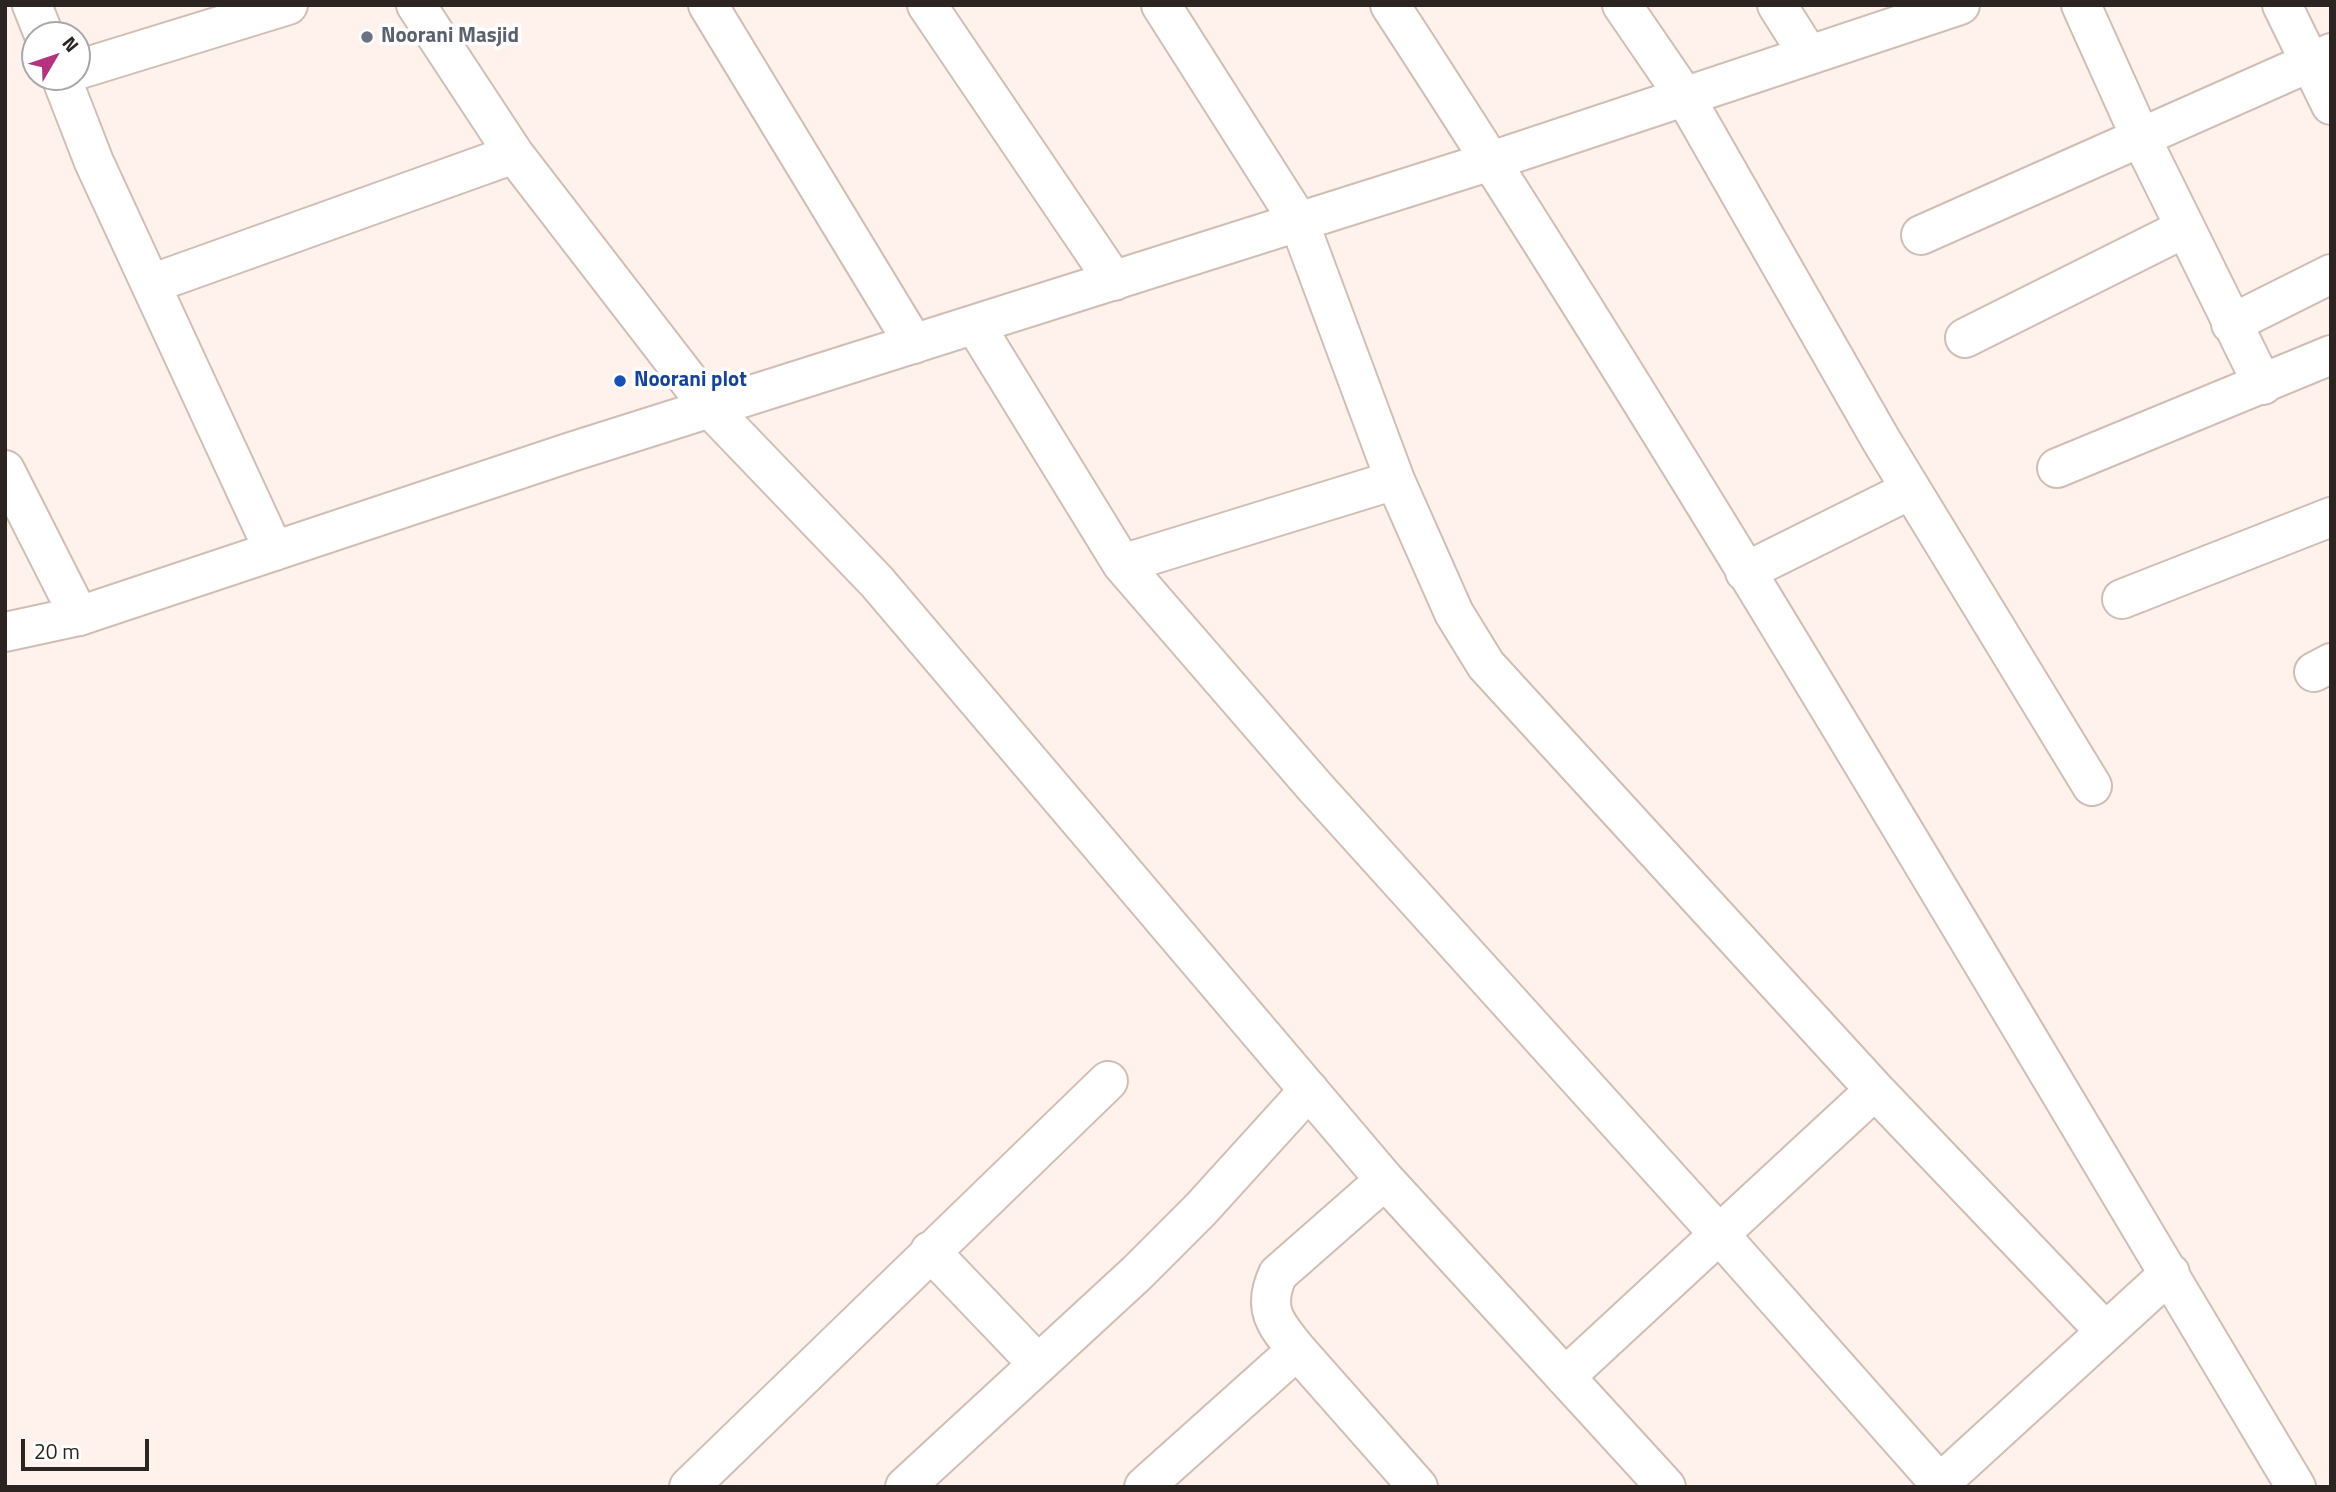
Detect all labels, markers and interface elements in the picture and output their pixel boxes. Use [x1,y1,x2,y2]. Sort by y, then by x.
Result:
north arrow [21,21,91,91]
place label: Noorani Masjid [381,24,519,50]
text: N [56,29,87,58]
marker: Noorani Masjid [359,29,375,45]
place label: Noorani plot [634,368,747,394]
marker: Noorani plot [612,373,628,389]
scale bar [24,1426,152,1470]
text: 20 m [34,1435,80,1467]

